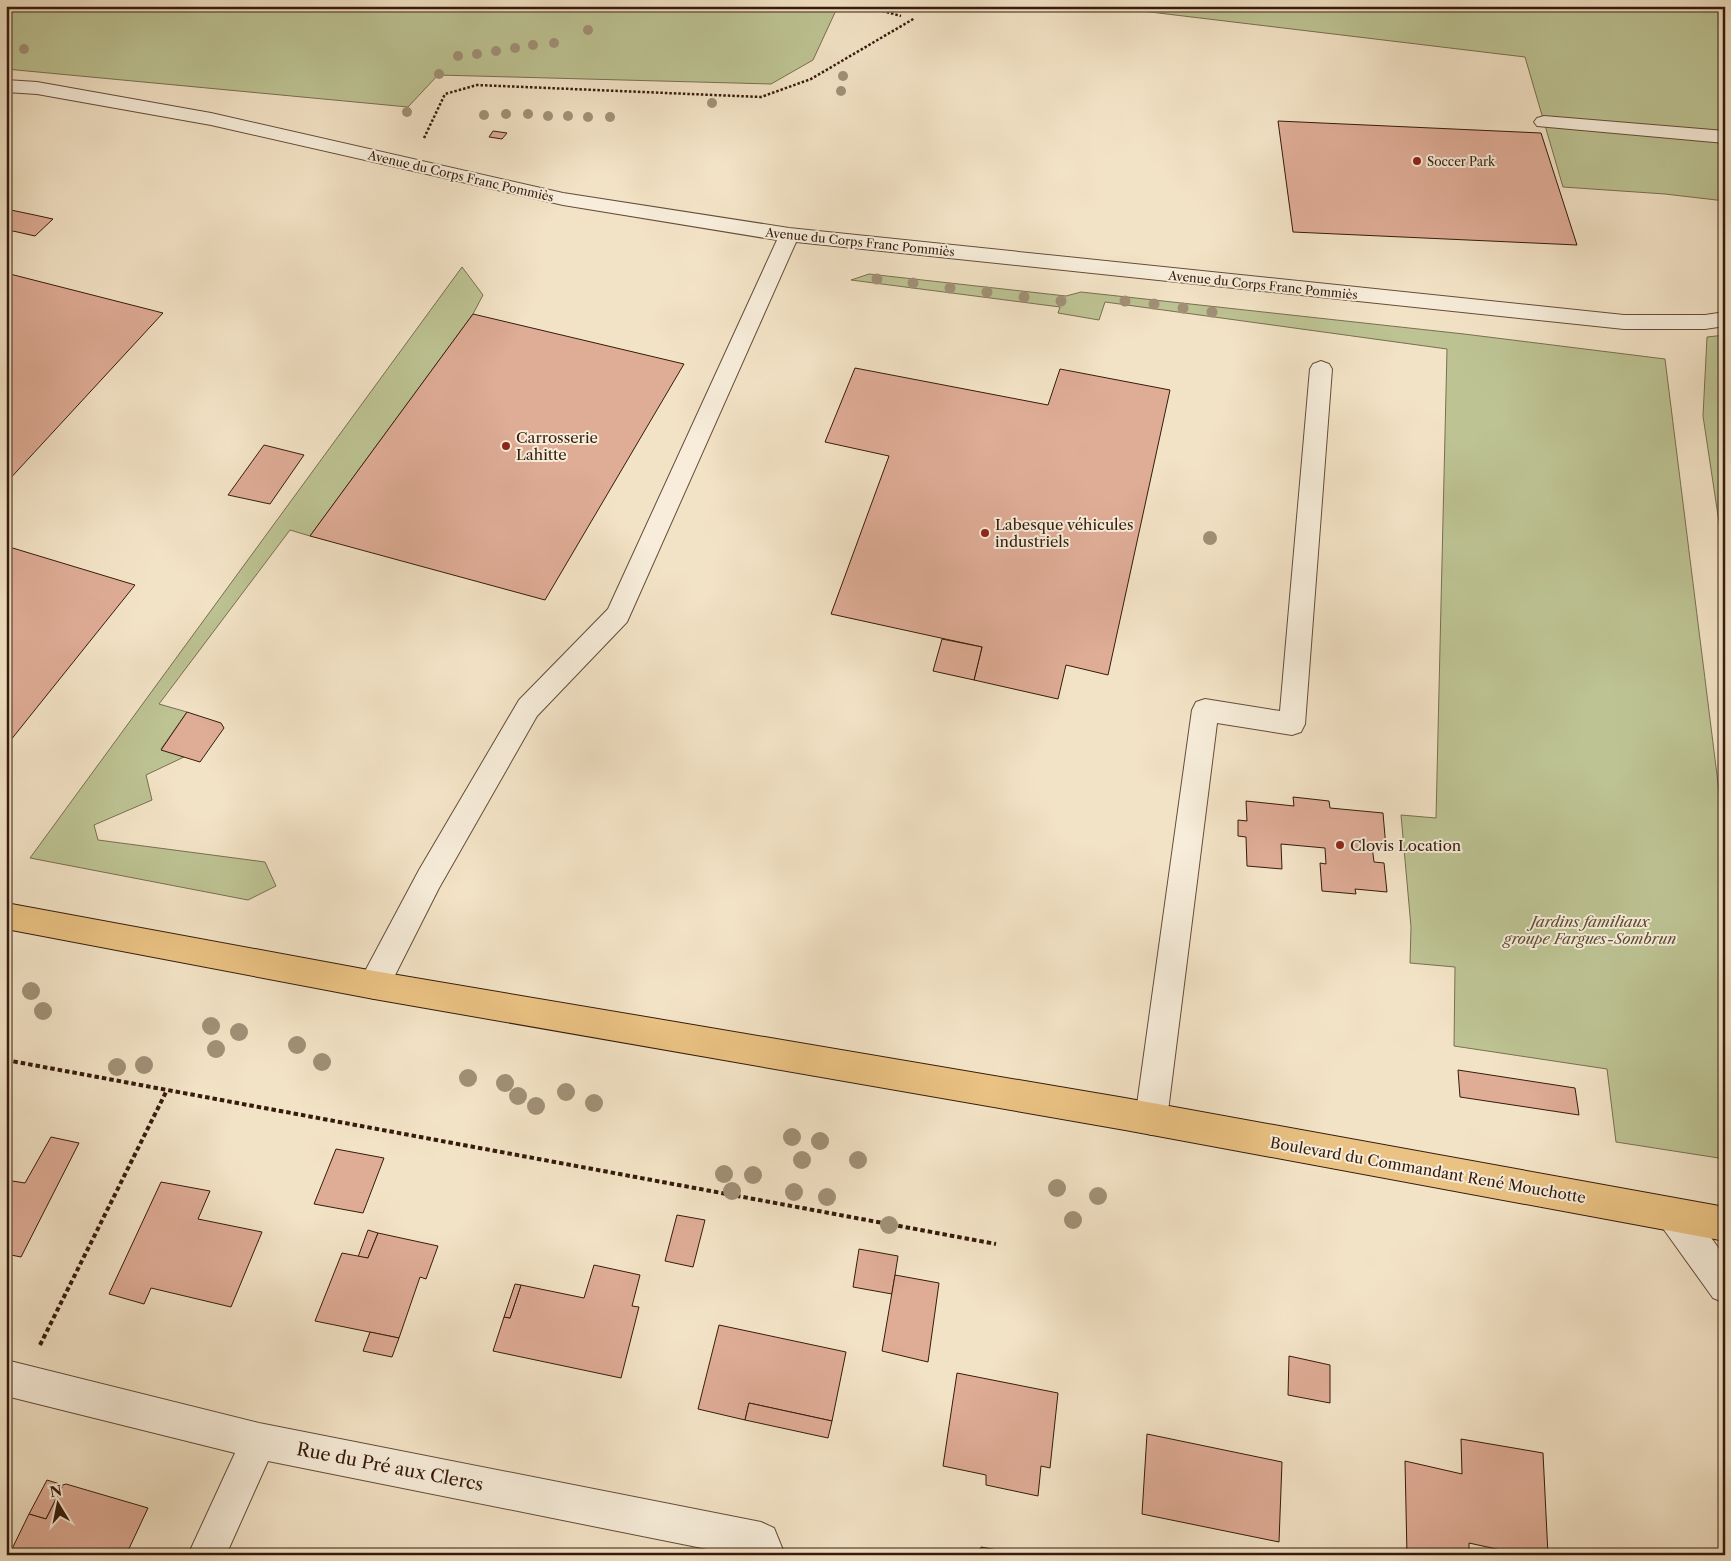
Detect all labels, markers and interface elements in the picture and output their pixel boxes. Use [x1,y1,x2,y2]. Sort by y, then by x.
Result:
street label: Avenue du Corps Franc Pommiès [366,147,555,205]
place label: Soccer Park [1427,154,1496,169]
marker: Soccer Park [1411,155,1423,167]
street label: Avenue du Corps Franc Pommiès [764,224,955,259]
street label: Avenue du Corps Franc Pommiès [1167,267,1358,302]
place label: Carrosserie Lahitte [516,428,598,464]
marker: Carrosserie Lahitte [500,440,512,452]
place label: Labesque véhicules industriels [995,515,1134,551]
marker: Labesque véhicules industriels [979,527,991,539]
place label: Clovis Location [1350,836,1462,855]
marker: Clovis Location [1334,839,1346,851]
park label: Jardins familiaux groupe Fargues-Sombrun [1502,912,1676,948]
street label: Boulevard du Commandant René Mouchotte [1269,1133,1587,1207]
street label: Rue du Pré aux Clercs [295,1438,485,1496]
north arrow [32,1478,82,1528]
text: N [48,1481,63,1501]

